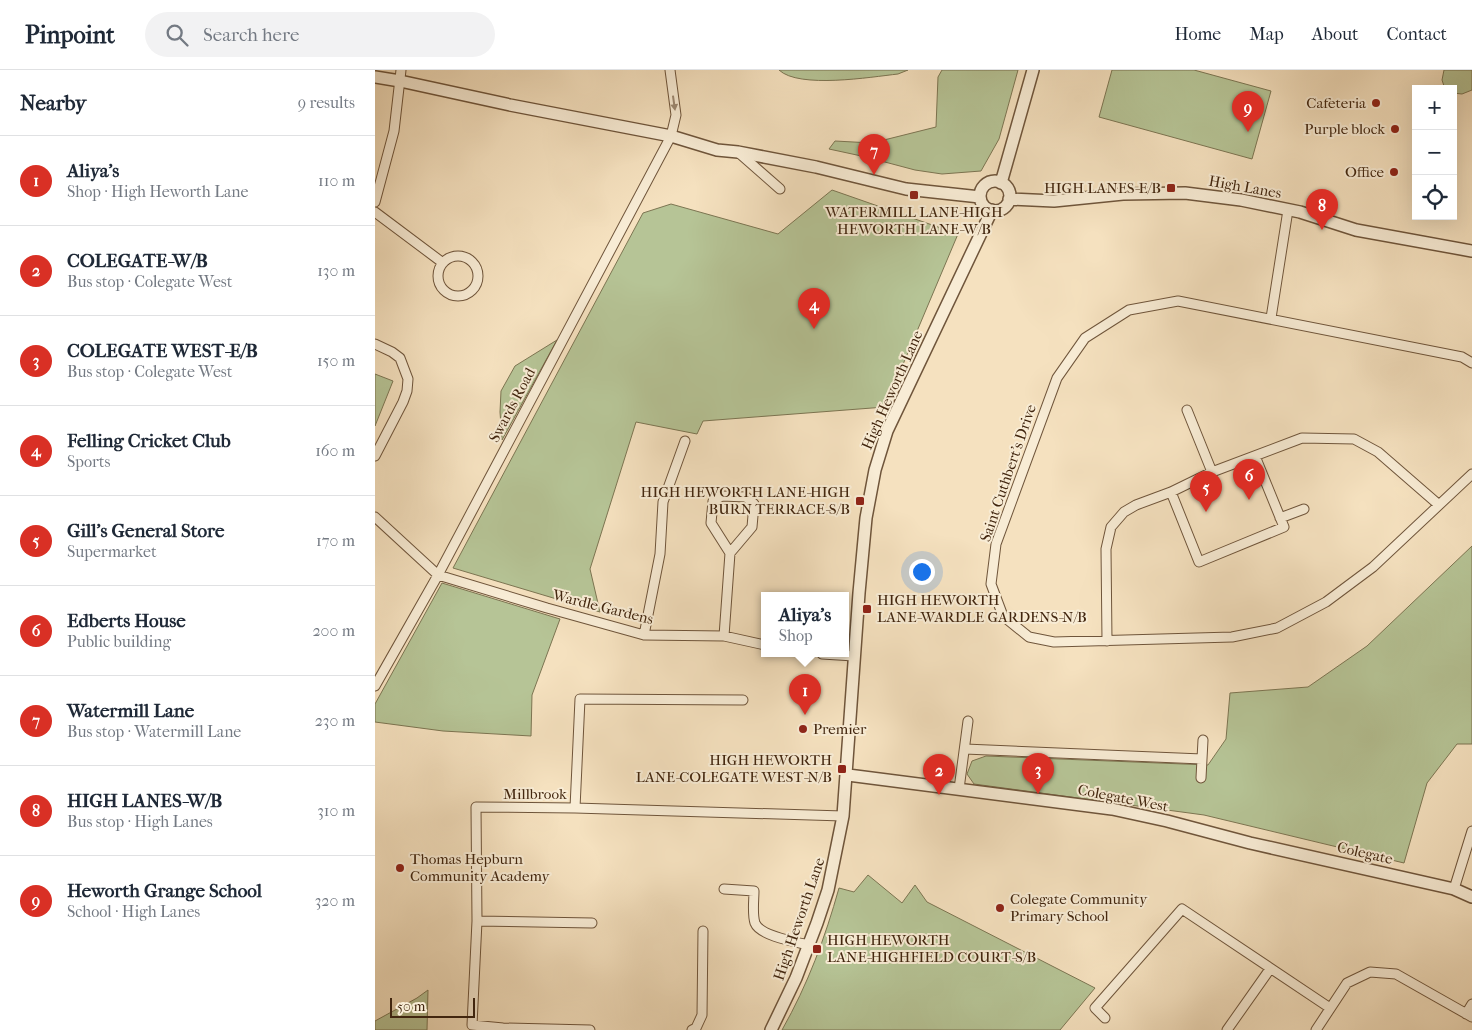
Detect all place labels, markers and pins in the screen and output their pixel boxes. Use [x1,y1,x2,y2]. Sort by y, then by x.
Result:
pin: 9 [1232,91,1264,132]
place label: Cafeteria [1306,94,1367,112]
marker: Cafeteria [1370,97,1382,109]
place label: Purple block [1304,120,1385,138]
marker: Purple block [1389,123,1401,135]
pin: 7 [858,134,890,175]
place label: Office [1345,163,1385,181]
marker: Office [1388,166,1400,178]
place label: HIGH LANES-E/B [1044,179,1161,197]
marker: HIGH LANES-E/B [1165,182,1177,194]
marker: WATERMILL LANE-HIGH HEWORTH LANE-W/B [908,189,920,201]
pin: 8 [1306,189,1338,230]
place label: WATERMILL LANE-HIGH HEWORTH LANE-W/B [824,203,1003,238]
pin: 4 [798,288,830,329]
pin: 6 [1233,459,1265,500]
pin: 5 [1190,471,1222,512]
place label: HIGH HEWORTH LANE-HIGH BURN TERRACE-S/B [641,483,850,518]
marker: HIGH HEWORTH LANE-HIGH BURN TERRACE-S/B [854,495,866,507]
place label: HIGH HEWORTH LANE-WARDLE GARDENS-N/B [877,591,1087,626]
marker: HIGH HEWORTH LANE-WARDLE GARDENS-N/B [861,603,873,615]
pin: 1 [789,674,821,715]
place label: Premier [813,720,867,738]
marker: Premier [797,723,809,735]
place label: HIGH HEWORTH LANE-COLEGATE WEST-N/B [636,751,832,786]
pin: 3 [1022,753,1054,794]
pin: 2 [923,754,955,795]
marker: HIGH HEWORTH LANE-COLEGATE WEST-N/B [836,763,848,775]
place label: Thomas Hepburn Community Academy [410,850,550,885]
marker: Thomas Hepburn Community Academy [394,862,406,874]
place label: Colegate Community Primary School [1010,890,1148,925]
marker: Colegate Community Primary School [994,902,1006,914]
place label: HIGH HEWORTH LANE-HIGHFIELD COURT-S/B [827,931,1036,966]
marker: HIGH HEWORTH LANE-HIGHFIELD COURT-S/B [811,943,823,955]

